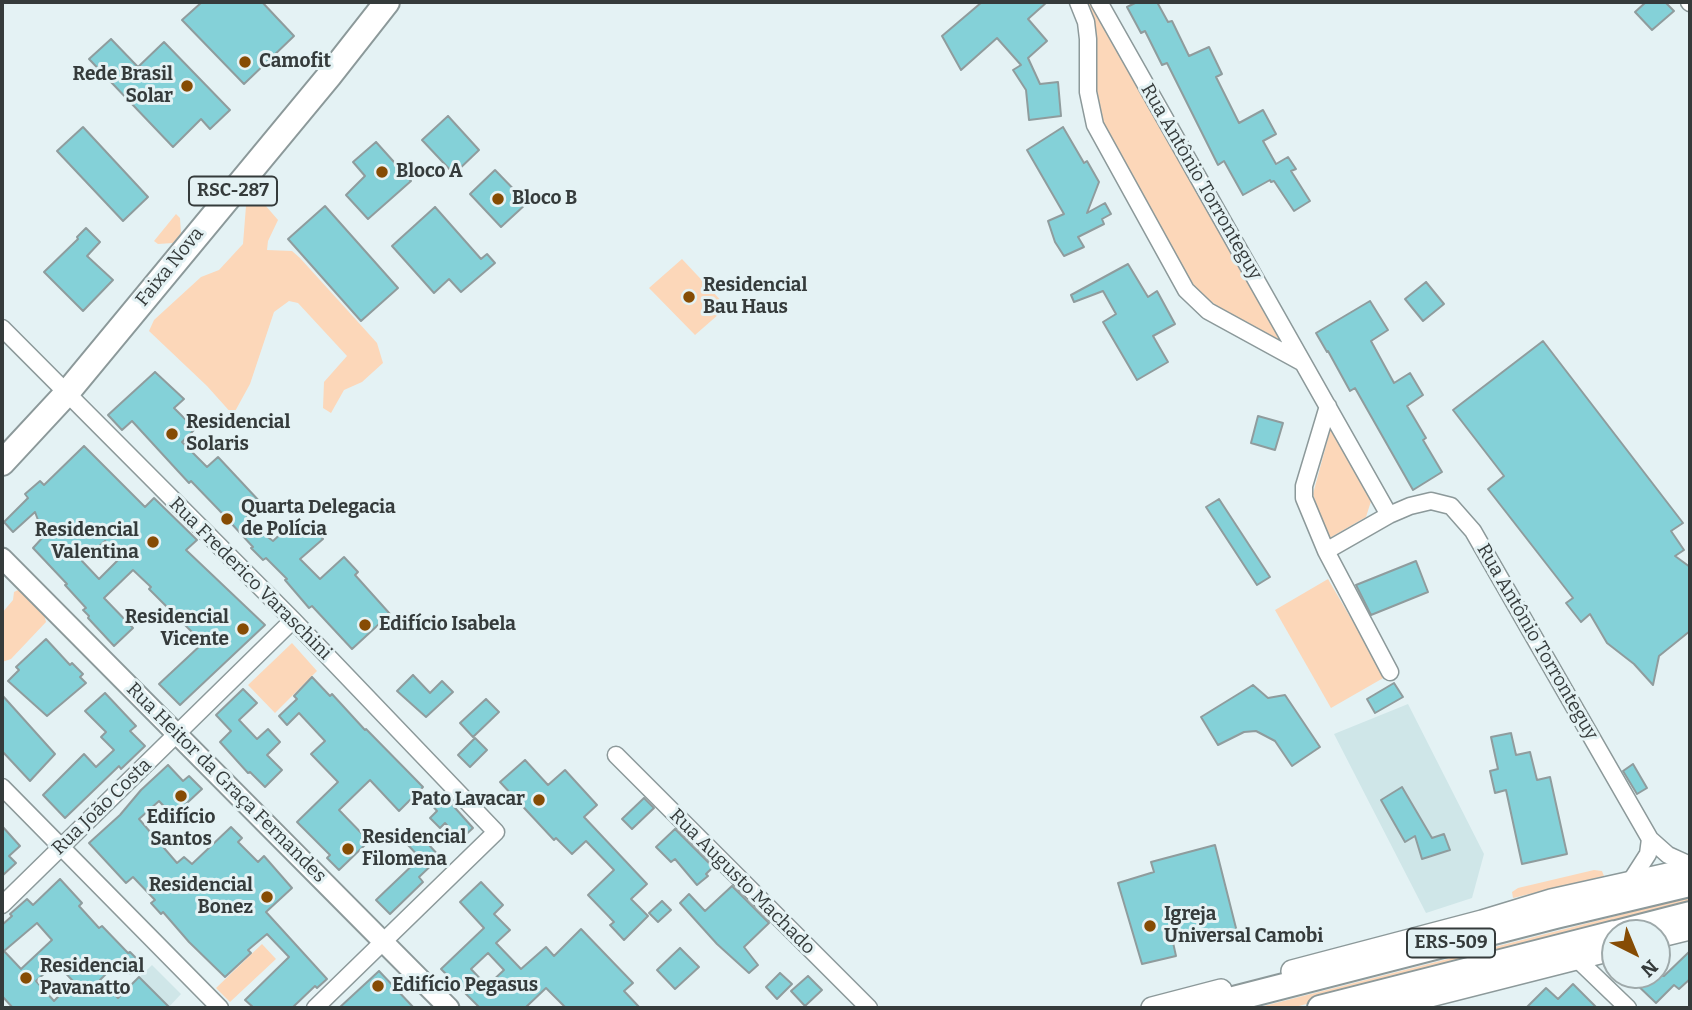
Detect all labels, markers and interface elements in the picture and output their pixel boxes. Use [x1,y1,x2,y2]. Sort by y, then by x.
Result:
place label: Camofit [259,51,331,73]
marker: Camofit [237,54,253,70]
place label: Rede Brasil Solar [73,64,173,108]
marker: Rede Brasil Solar [179,78,195,94]
street label: Rua Antônio Torronteguy [1136,80,1266,284]
place label: Bloco A [396,161,462,183]
marker: Bloco A [374,164,390,180]
road number: RSC-287 [189,176,277,206]
place label: Bloco B [512,188,577,210]
marker: Bloco B [490,191,506,207]
street label: Faixa Nova [131,223,209,311]
place label: Residencial Bau Haus [703,275,807,319]
marker: Residencial Bau Haus [681,289,697,305]
place label: Residencial Solaris [186,412,290,456]
marker: Residencial Solaris [164,426,180,442]
street label: Rua Frederico Varaschini [164,493,336,665]
place label: Quarta Delegacia de Polícia [241,497,396,541]
marker: Quarta Delegacia de Polícia [219,511,235,527]
place label: Residencial Valentina [35,520,139,564]
marker: Residencial Valentina [145,534,161,550]
street label: Rua Antônio Torronteguy [1472,540,1602,744]
place label: Residencial Vicente [125,607,229,651]
place label: Edifício Isabela [379,614,516,636]
marker: Edifício Isabela [357,617,373,633]
marker: Residencial Vicente [235,621,251,637]
street label: Rua Heitor da Graça Fernandes [121,678,331,888]
street label: Rua João Costa [48,754,156,860]
marker: Edifício Santos [173,788,189,804]
place label: Pato Lavacar [411,789,525,811]
marker: Pato Lavacar [531,792,547,808]
street label: Rua Augusto Machado [664,804,820,960]
place label: Edifício Santos [147,807,215,851]
place label: Residencial Filomena [362,827,466,871]
marker: Residencial Filomena [340,841,356,857]
place label: Residencial Bonez [149,875,253,919]
marker: Residencial Bonez [259,889,275,905]
place label: Igreja Universal Camobi [1164,904,1323,948]
marker: Igreja Universal Camobi [1142,918,1158,934]
north arrow [1601,919,1671,989]
road number: ERS-509 [1407,928,1495,958]
text: N [1636,955,1663,982]
place label: Residencial Pavanatto [40,956,144,1000]
marker: Residencial Pavanatto [18,970,34,986]
place label: Edifício Pegasus [392,975,538,997]
marker: Edifício Pegasus [370,978,386,994]

